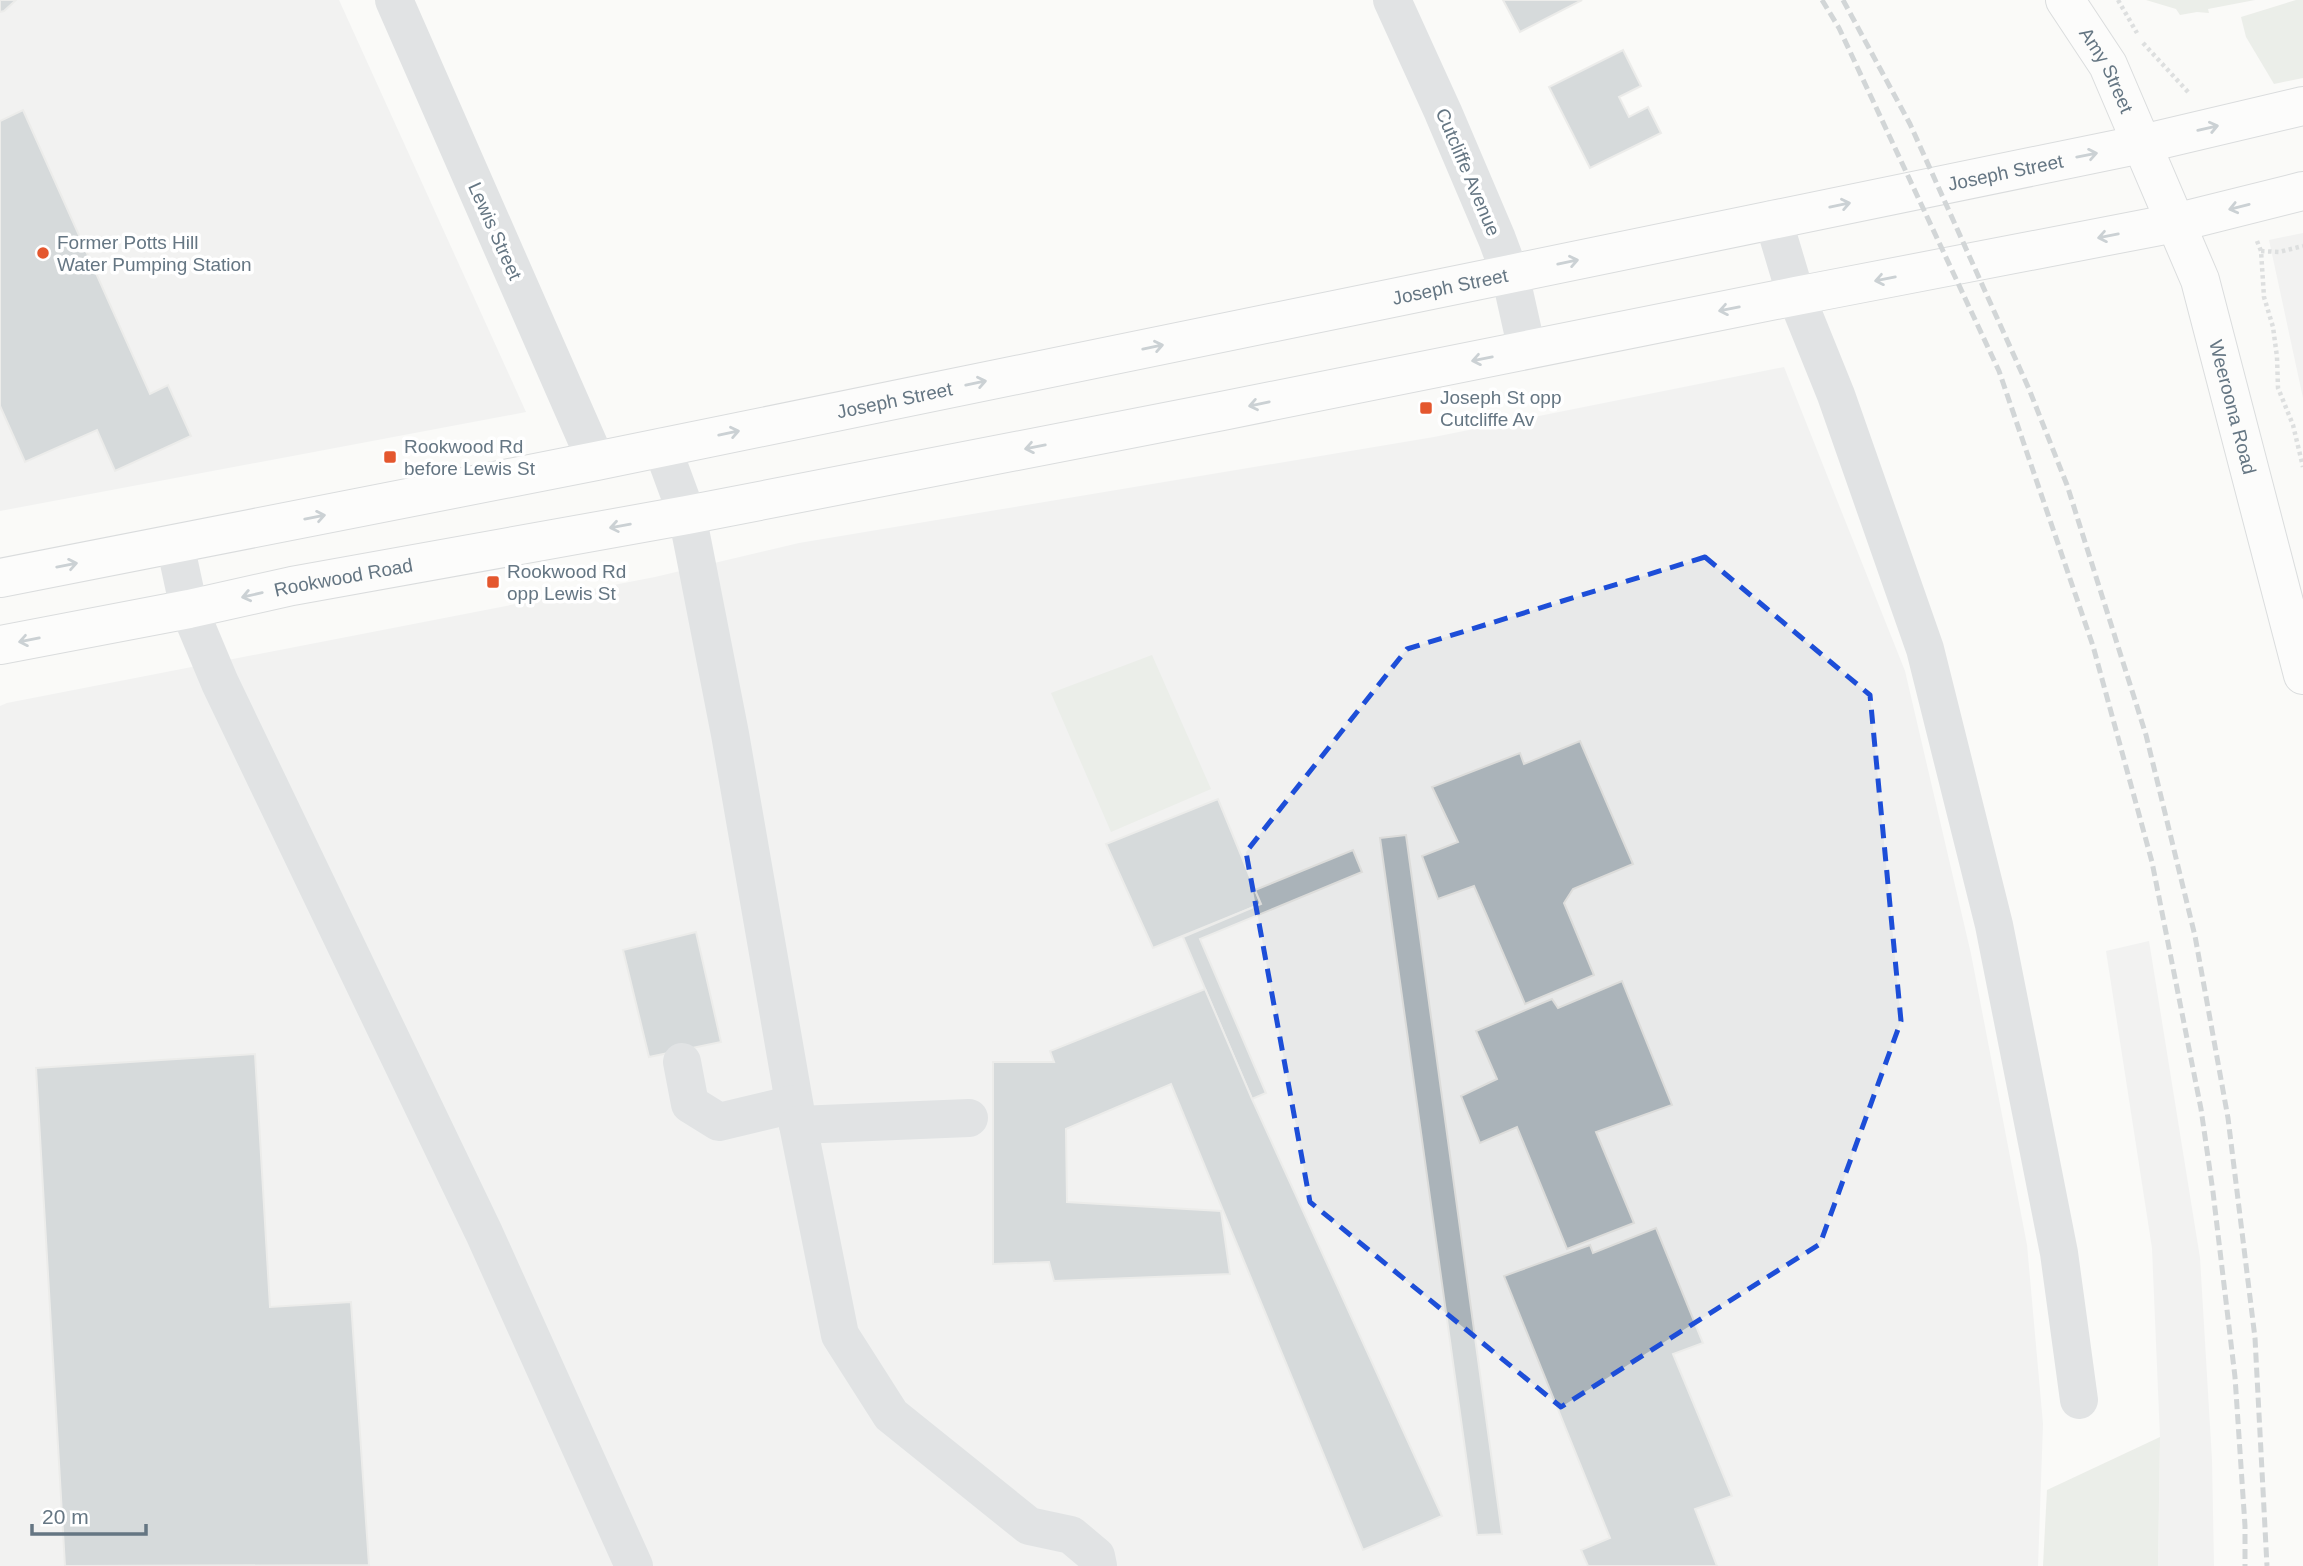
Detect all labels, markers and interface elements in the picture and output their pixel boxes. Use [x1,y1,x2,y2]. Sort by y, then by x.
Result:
street label: Amy Street [2076,23,2138,117]
street label: Cutcliffe Avenue [1432,105,1504,239]
one-way arrow [2196,121,2219,134]
one-way arrow [2075,148,2098,161]
street label: Joseph Street [1946,150,2066,194]
street label: Lewis Street [464,179,526,284]
one-way arrow [1828,198,1851,212]
one-way arrow [2228,201,2251,214]
one-way arrow [2097,229,2120,243]
place label: Former Potts Hill Water Pumping Station [57,232,252,275]
marker: Former Potts Hill Water Pumping Station [35,245,51,261]
one-way arrow [1556,254,1579,268]
street label: Joseph Street [1390,264,1510,308]
one-way arrow [1874,272,1897,286]
one-way arrow [1718,303,1741,317]
street label: Weeroona Road [2206,337,2261,476]
one-way arrow [1141,339,1164,353]
one-way arrow [1471,352,1494,366]
one-way arrow [964,376,987,389]
street label: Joseph Street [835,378,955,422]
place label: Joseph St opp Cutcliffe Av [1440,387,1561,430]
one-way arrow [1248,397,1271,411]
marker: Joseph St opp Cutcliffe Av [1418,400,1434,416]
one-way arrow [717,426,740,440]
place label: Rookwood Rd before Lewis St [404,436,536,479]
one-way arrow [1024,441,1047,455]
marker: Rookwood Rd before Lewis St [382,449,398,465]
one-way arrow [303,509,326,523]
one-way arrow [609,520,632,533]
street label: Rookwood Road [272,554,414,600]
one-way arrow [55,558,78,571]
place label: Rookwood Rd opp Lewis St [507,561,626,604]
marker: Rookwood Rd opp Lewis St [485,574,501,590]
one-way arrow [241,588,264,602]
one-way arrow [18,633,41,647]
scale bar [32,1492,145,1536]
text: 20 m [42,1505,89,1528]

